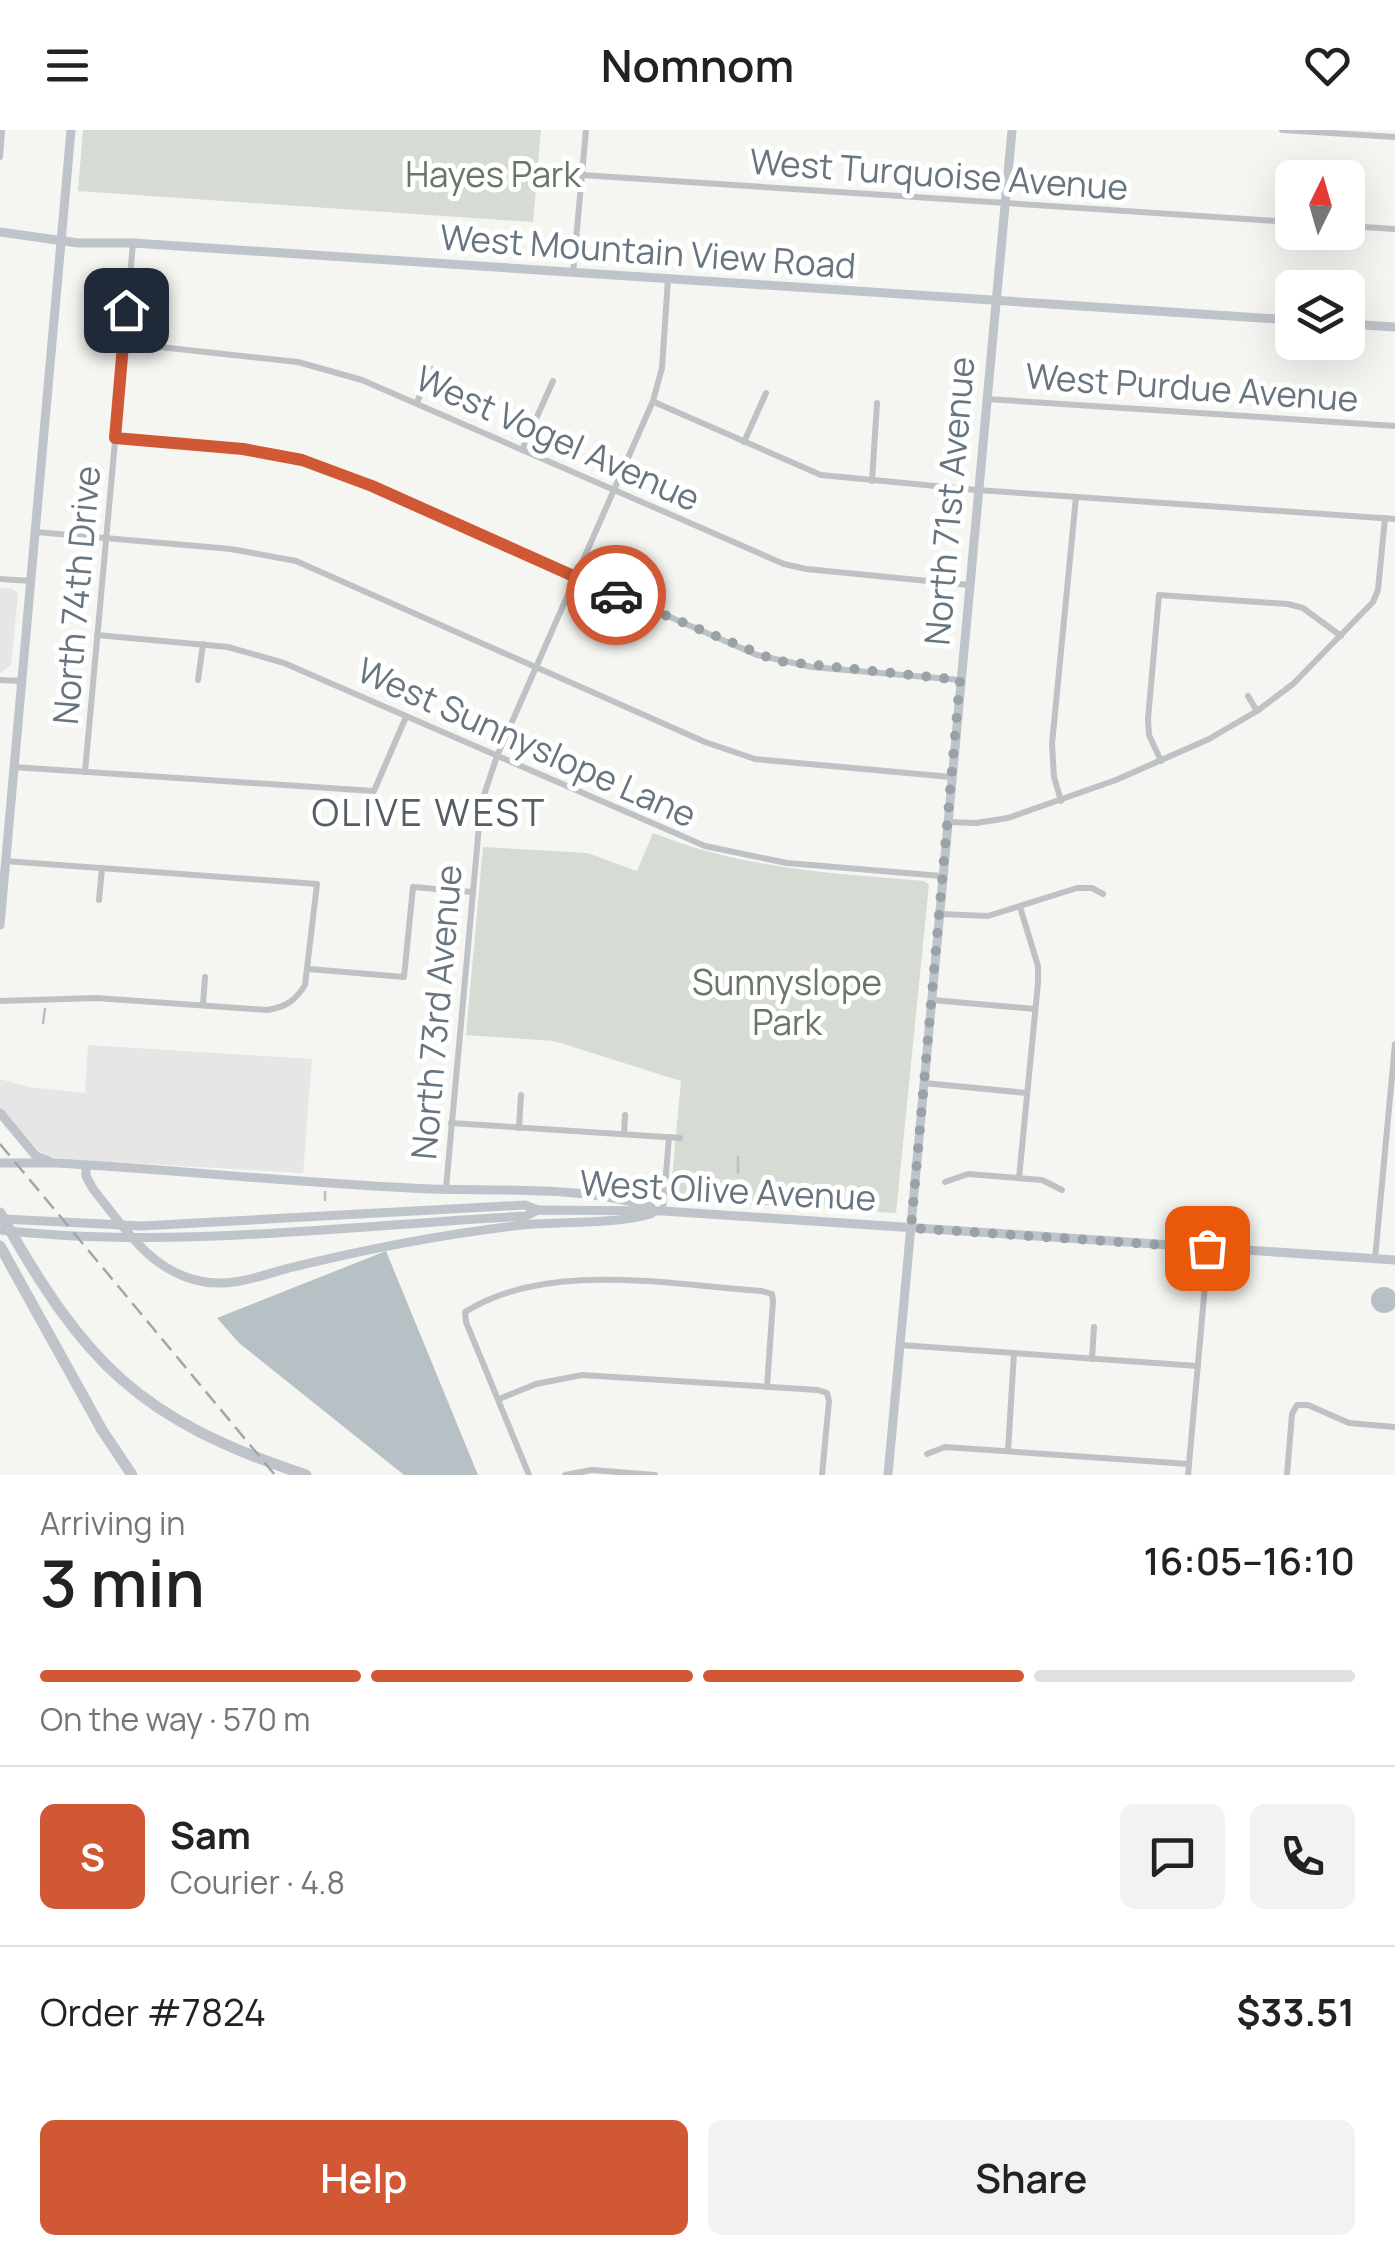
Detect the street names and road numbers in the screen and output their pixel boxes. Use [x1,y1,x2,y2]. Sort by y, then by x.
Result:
street label: West Turquoise Avenue [748,137,1130,211]
street label: West Mountain View Road [438,213,858,289]
street label: West Purdue Avenue [1024,351,1360,423]
street label: West Vogel Avenue [408,354,708,522]
street label: North 71st Avenue [912,355,986,647]
street label: North 74th Drive [41,464,111,726]
street label: West Sunnyslope Lane [350,646,704,838]
street label: North 73rd Avenue [399,863,473,1161]
street label: West Olive Avenue [579,1158,877,1222]

